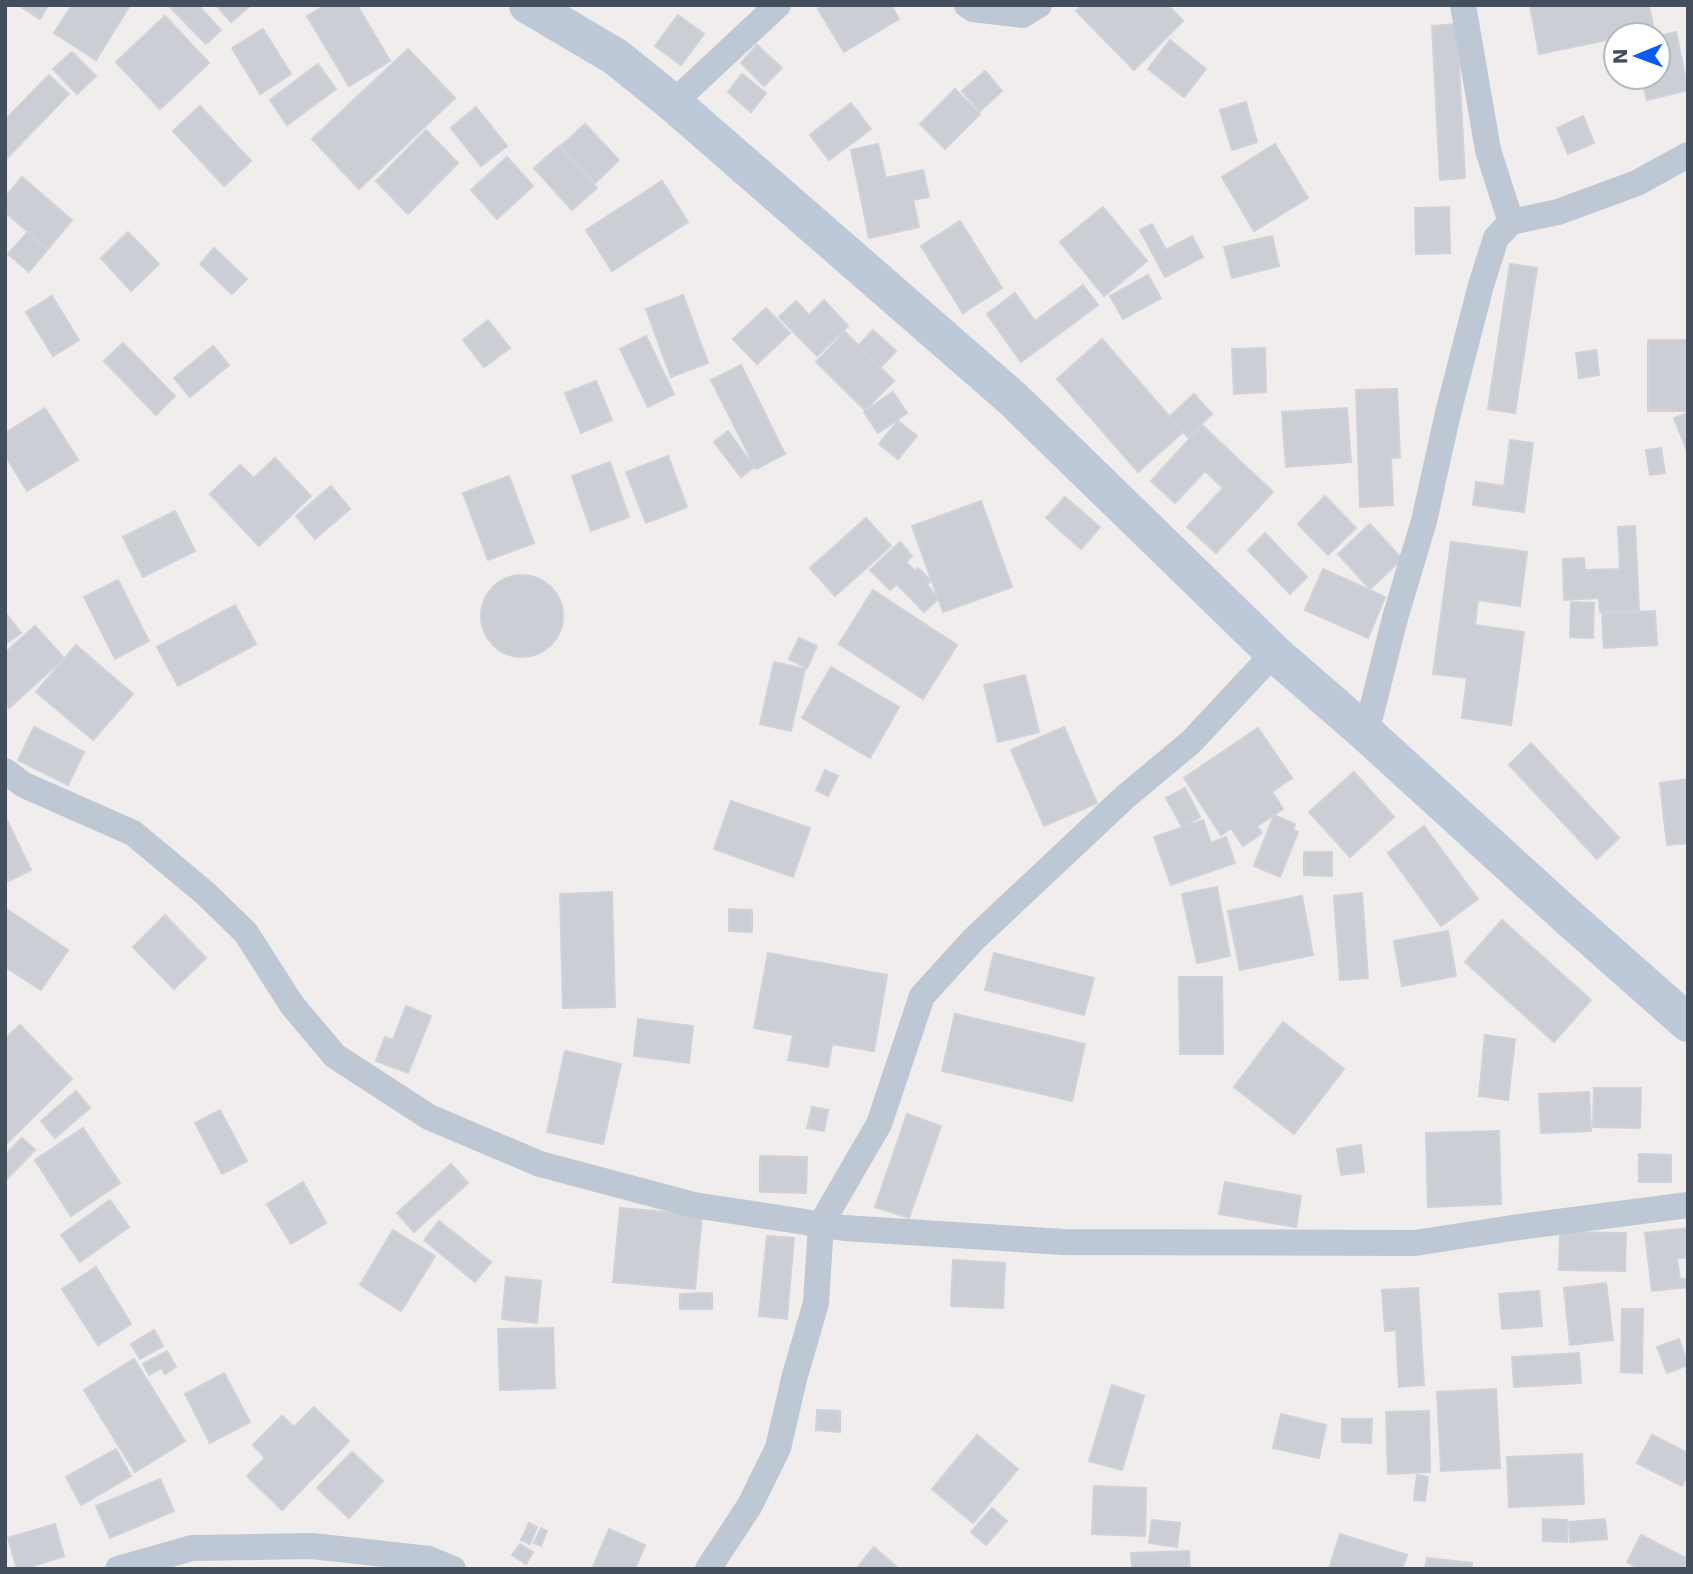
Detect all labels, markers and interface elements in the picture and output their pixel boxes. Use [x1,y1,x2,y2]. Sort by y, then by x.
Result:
north arrow [1602,21,1672,91]
text: N [1609,48,1631,64]

